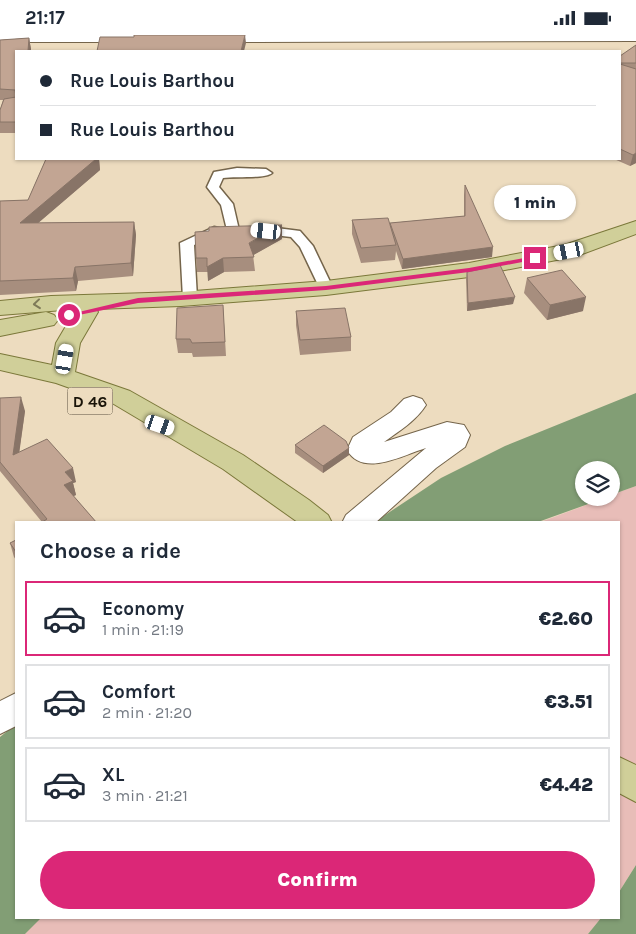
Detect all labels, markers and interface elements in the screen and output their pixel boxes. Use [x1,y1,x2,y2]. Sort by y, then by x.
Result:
text: 21:17 [25,7,65,29]
text: Rue Louis Barthou [70,70,235,92]
text: Rue Louis Barthou [70,119,235,141]
callout: 1 min [494,185,576,221]
text: 1 min [514,193,556,212]
car [250,222,281,240]
car [552,241,585,261]
route end [524,247,546,269]
one-way arrow [32,298,40,309]
route start [58,304,80,326]
car [55,343,74,375]
road number: D 46 [68,387,112,415]
car [143,413,176,437]
map controls [575,461,620,506]
button: layers [575,461,620,506]
text: Choose a ride [40,538,181,564]
icon: car [42,596,87,641]
text: Economy [102,598,184,620]
text: €2.60 [539,608,593,630]
text: 1 min · 21:19 [102,620,184,639]
icon: car [42,679,87,724]
text: Comfort [102,681,176,703]
text: €3.51 [545,691,593,713]
text: 2 min · 21:20 [102,703,192,722]
icon: car [42,762,87,807]
text: XL [102,764,124,786]
text: €4.42 [540,774,593,796]
text: 3 min · 21:21 [102,786,188,805]
button: Confirm [40,851,595,909]

